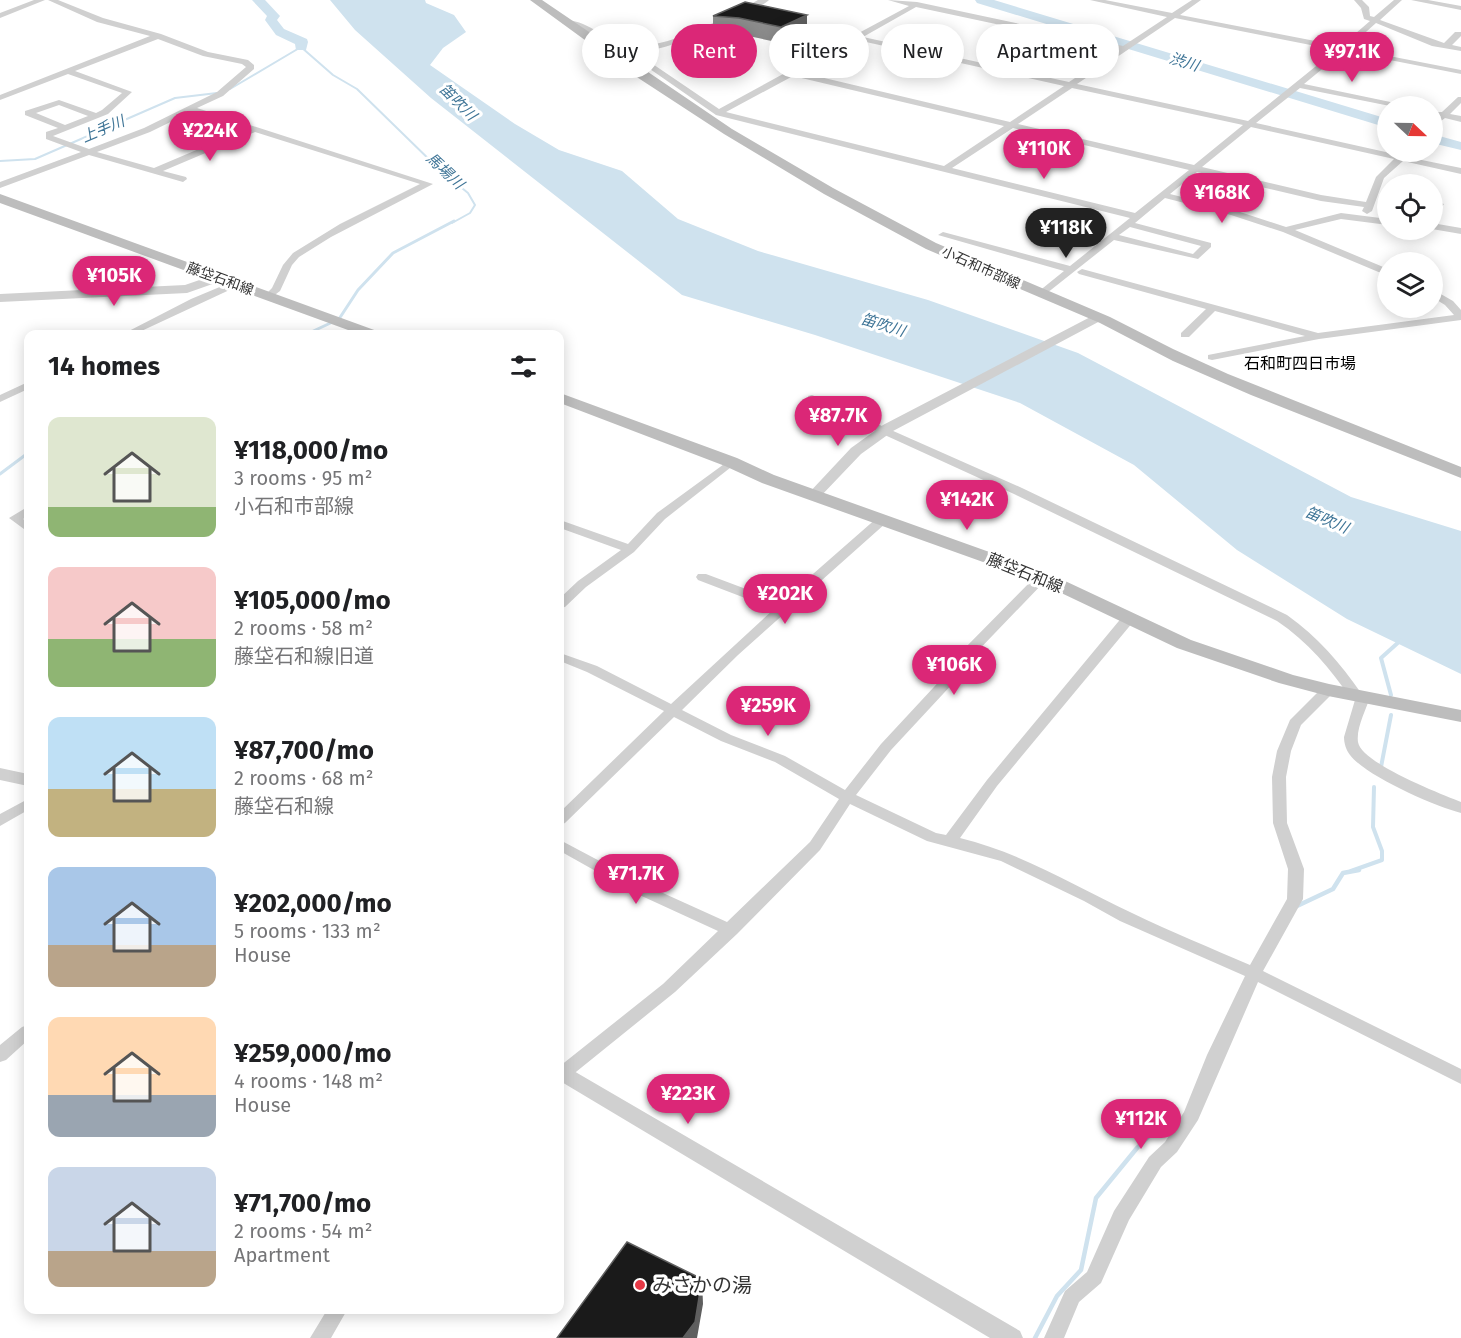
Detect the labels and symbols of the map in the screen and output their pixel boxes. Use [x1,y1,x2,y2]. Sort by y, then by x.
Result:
pin: ¥97.1K [1303,32,1401,83]
water label: 渋川 [1167,49,1203,76]
water label: 笛吹川 [436,80,482,126]
north arrow [1377,96,1443,162]
water label: 上手川 [79,111,129,146]
pin: ¥224K [168,111,252,162]
pin: ¥110K [1002,129,1086,180]
water label: 馬場川 [422,149,469,194]
pin: ¥168K [1180,173,1264,224]
pin: ¥118K [1024,208,1108,259]
street label: 小石和市部線 [939,243,1023,293]
pin: ¥105K [72,256,156,307]
street label: 藤垈石和線 [184,259,256,299]
water label: 笛吹川 [859,310,909,341]
district label: 石和町四日市場 [1244,354,1356,373]
pin: ¥87.7K [789,396,887,447]
pin: ¥142K [925,480,1009,531]
water label: 笛吹川 [1303,503,1353,538]
street label: 藤垈石和線 [984,549,1066,597]
pin: ¥202K [743,574,827,625]
pin: ¥106K [912,645,996,696]
pin: ¥259K [726,686,810,737]
pin: ¥71.7K [587,854,685,905]
pin: ¥223K [646,1074,730,1125]
pin: ¥112K [1099,1099,1183,1150]
place label: みさかの湯 [652,1273,752,1297]
marker: みさかの湯 [633,1278,647,1292]

